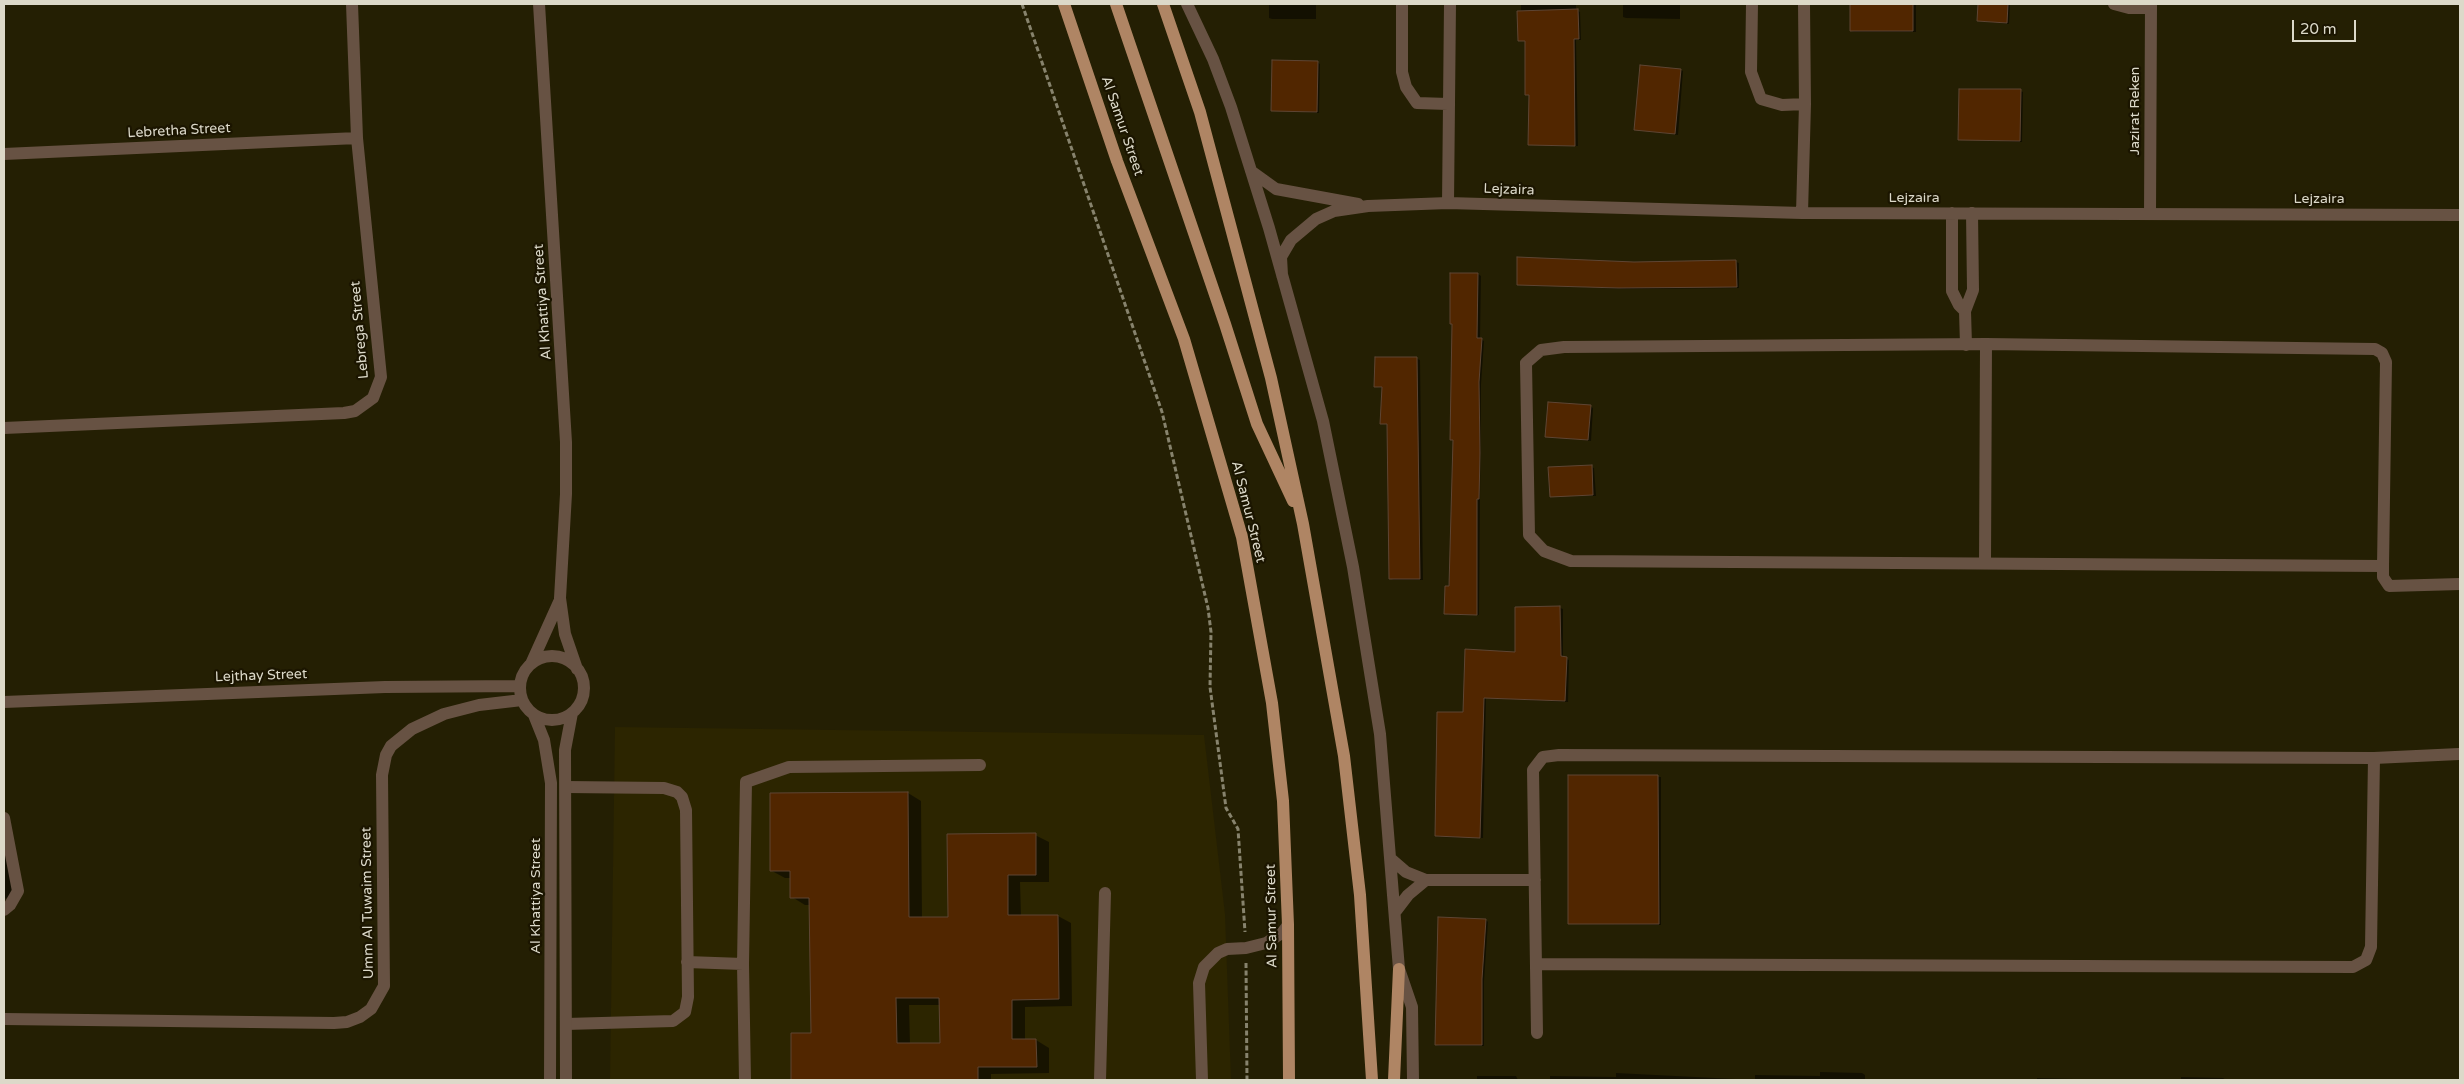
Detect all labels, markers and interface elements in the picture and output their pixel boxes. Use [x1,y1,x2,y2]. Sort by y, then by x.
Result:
scale bar [2294,10,2358,42]
text: 20 m [2300,20,2337,38]
street label: Jazirat Reken [2127,67,2143,155]
street label: Al Samur Street [1097,74,1147,178]
street label: Lebretha Street [127,120,231,142]
street label: Lejzaira [1483,181,1535,199]
street label: Lejzaira [1888,190,1940,206]
street label: Lejzaira [2293,191,2345,207]
street label: Al Khattiya Street [531,243,555,361]
street label: Lebrega Street [347,280,373,380]
street label: Al Samur Street [1227,459,1269,565]
street label: Lejthay Street [215,666,307,686]
street label: Umm Al Tuwaim Street [358,827,378,979]
street label: Al Khattiya Street [528,838,544,954]
street label: Al Samur Street [1263,864,1281,968]

